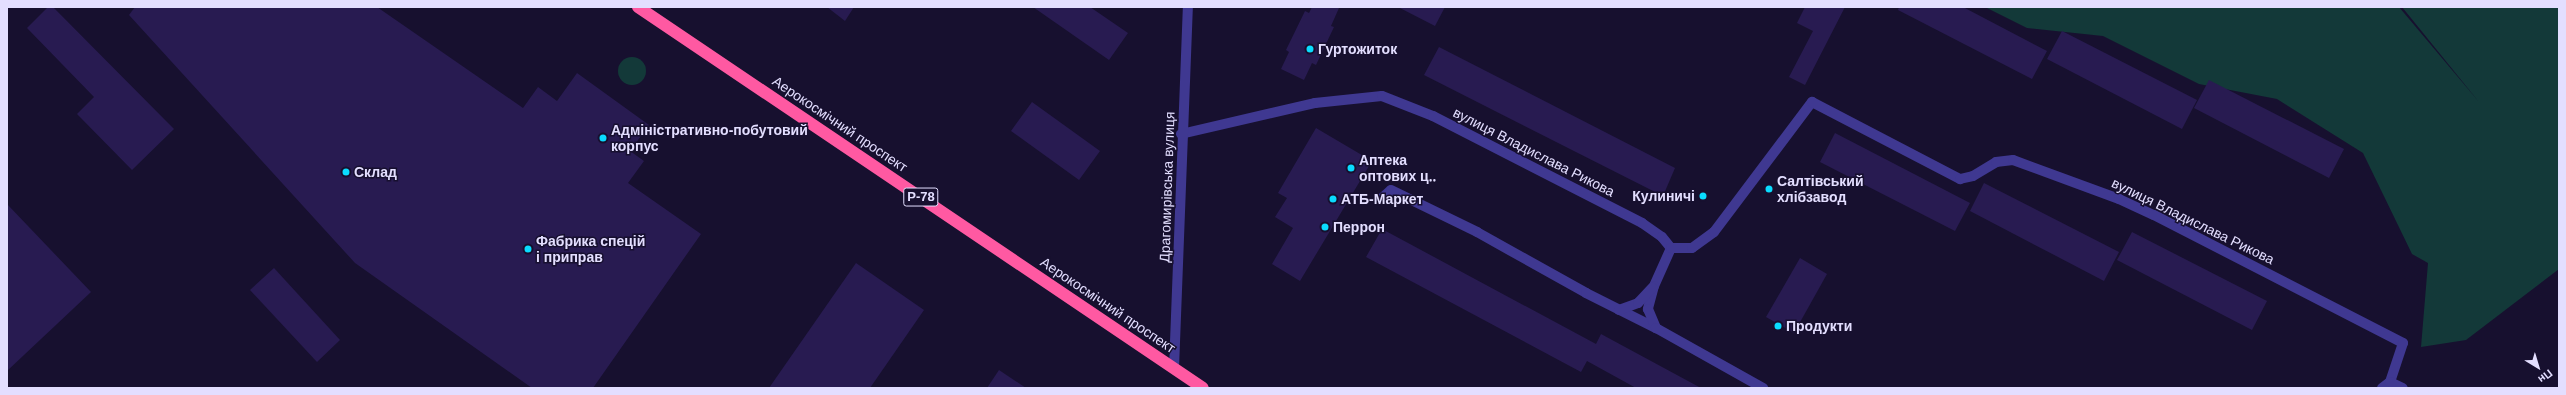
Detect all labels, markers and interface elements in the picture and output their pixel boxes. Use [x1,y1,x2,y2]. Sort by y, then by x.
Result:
place label: Гуртожиток [1318,41,1397,57]
marker: Гуртожиток [1305,44,1315,54]
street label: Аерокосмічний проспект [769,73,911,175]
street label: вулиця Владислава Рикова [1451,104,1617,200]
street label: Драгомирівська вулиця [1156,111,1178,263]
place label: Адміністративно-побутовий корпус [611,122,808,154]
marker: Адміністративно-побутовий корпус [598,133,608,143]
place label: Аптека оптових ц‥ [1359,152,1436,184]
marker: Аптека оптових ц‥ [1346,163,1356,173]
place label: Склад [354,164,397,180]
marker: Склад [341,167,351,177]
place label: Салтівський хлібзавод [1777,173,1864,206]
street label: вулиця Владислава Рикова [2109,174,2277,268]
marker: Салтівський хлібзавод [1764,184,1774,194]
road number: Р-78 [903,186,939,208]
place label: Кулиничі [1632,188,1695,204]
place label: АТБ-Маркет [1341,191,1423,207]
marker: Кулиничі [1698,191,1708,201]
marker: АТБ-Маркет [1328,194,1338,204]
place label: Перрон [1333,219,1385,235]
marker: Перрон [1320,222,1330,232]
place label: Фабрика спецій і приправ [536,233,645,266]
marker: Фабрика спецій і приправ [523,244,533,254]
street label: Аерокосмічний проспект [1037,254,1179,356]
place label: Продукти [1786,318,1852,334]
marker: Продукти [1773,321,1783,331]
north arrow [2518,347,2558,387]
text: Пн [2536,367,2555,386]

